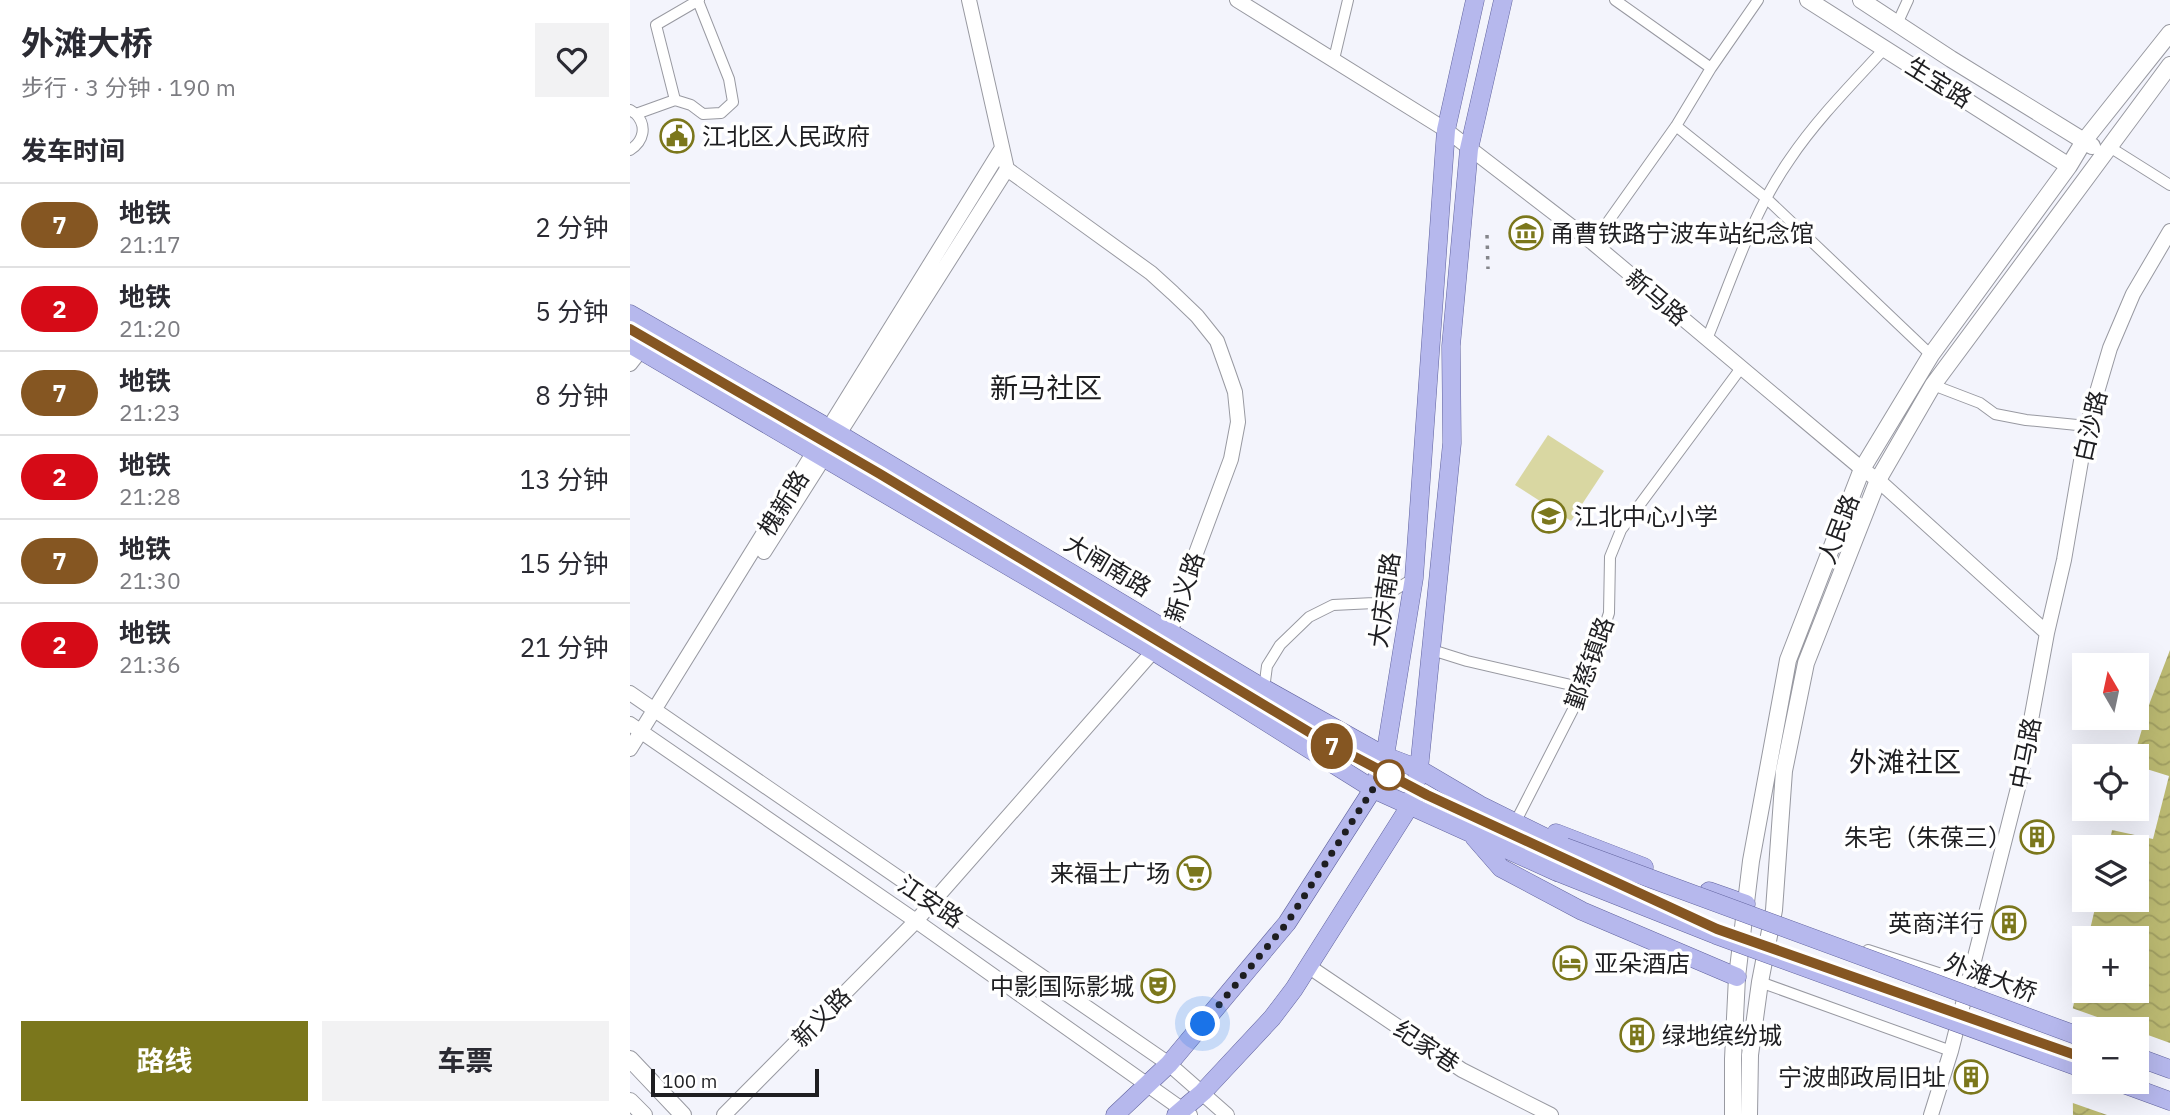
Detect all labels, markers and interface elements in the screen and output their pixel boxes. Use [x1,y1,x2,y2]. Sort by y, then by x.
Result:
text: 外滩大桥 [21,21,153,64]
button: heart [535,23,609,97]
street label: 生宝路 [1900,49,1978,115]
text: 步行 · 3 分钟 · 190 m [21,72,236,102]
public building icon: 江北区人民政府 [658,117,696,155]
place label: 江北区人民政府 [702,120,870,152]
text: 发车时间 [21,133,125,167]
text: 地铁 [119,195,171,229]
text: 7 [52,209,67,241]
text: 2 分钟 [535,210,609,244]
museum icon: 甬曹铁路宁波车站纪念馆 [1507,214,1545,252]
place label: 甬曹铁路宁波车站纪念馆 [1550,217,1814,249]
text: 21:17 [119,229,181,259]
street label: 新马路 [1619,262,1695,332]
text: 地铁 [119,279,171,313]
text: 2 [52,293,67,325]
text: 5 分钟 [535,294,609,328]
text: 21:20 [119,313,181,343]
text: 地铁 [119,363,171,397]
district label: 新马社区 [990,369,1102,406]
text: 7 [52,377,67,409]
text: 8 分钟 [535,378,609,412]
street label: 白沙路 [2066,387,2114,465]
text: 21:23 [119,397,181,427]
text: 地铁 [119,447,171,481]
text: 2 [52,461,67,493]
text: 13 分钟 [520,462,609,496]
street label: 槐新路 [750,464,816,542]
text: 21:28 [119,481,181,511]
street label: 人民路 [1810,490,1866,568]
school or university icon: 江北中心小学 [1530,497,1568,535]
place label: 江北中心小学 [1574,500,1718,532]
street label: 大闸南路 [1059,527,1157,603]
text: 地铁 [119,531,171,565]
text: 7 [52,545,67,577]
text: 15 分钟 [520,546,609,580]
street label: 新义路 [1157,548,1211,626]
street label: 大庆南路 [1361,550,1407,650]
text: 21:30 [119,565,181,595]
street label: 鄞慈镇路 [1558,612,1620,714]
text: 地铁 [119,615,171,649]
text: 2 [52,629,67,661]
text: 21 分钟 [520,630,609,664]
text: 21:36 [119,649,181,679]
north arrow [2072,653,2149,730]
map controls [2072,653,2149,1094]
street label: 中马路 [2002,715,2048,791]
line badge: 7 [1309,723,1355,769]
text: 7 [1325,730,1339,762]
district label: 外滩社区 [1849,743,1961,780]
button: locate [2072,744,2149,821]
unlabelled marker [1374,760,1404,790]
building icon: 朱宅（朱葆三） [2018,818,2056,856]
place label: 朱宅（朱葆三） [1844,821,2012,853]
button: layers [2072,835,2149,912]
supermarket icon: 来福士广场 [1175,854,1213,892]
place label: 来福士广场 [1050,857,1170,889]
street label: 江安路 [892,868,970,934]
building icon: 英商洋行 [1990,904,2028,942]
place label: 英商洋行 [1888,907,1984,939]
button: + [2072,926,2149,1003]
hotel icon: 亚朵酒店 [1551,944,1589,982]
street label: 外滩大桥 [1940,946,2042,1008]
place label: 亚朵酒店 [1594,947,1690,979]
theatre icon: 中影国际影城 [1139,967,1177,1005]
place label: 中影国际影城 [990,970,1134,1002]
street label: 新义路 [784,980,858,1054]
your location [1185,1006,1220,1041]
street label: 纪家巷 [1388,1013,1466,1079]
building icon: 绿地缤纷城 [1618,1016,1656,1054]
button: − [2072,1017,2149,1094]
place label: 绿地缤纷城 [1662,1019,1782,1051]
button: 路线 [21,1021,308,1101]
button: 车票 [322,1021,609,1101]
building icon: 宁波邮政局旧址 [1952,1058,1990,1096]
place label: 宁波邮政局旧址 [1778,1061,1946,1093]
scale bar [651,1066,819,1098]
text: 100 m [662,1069,717,1093]

